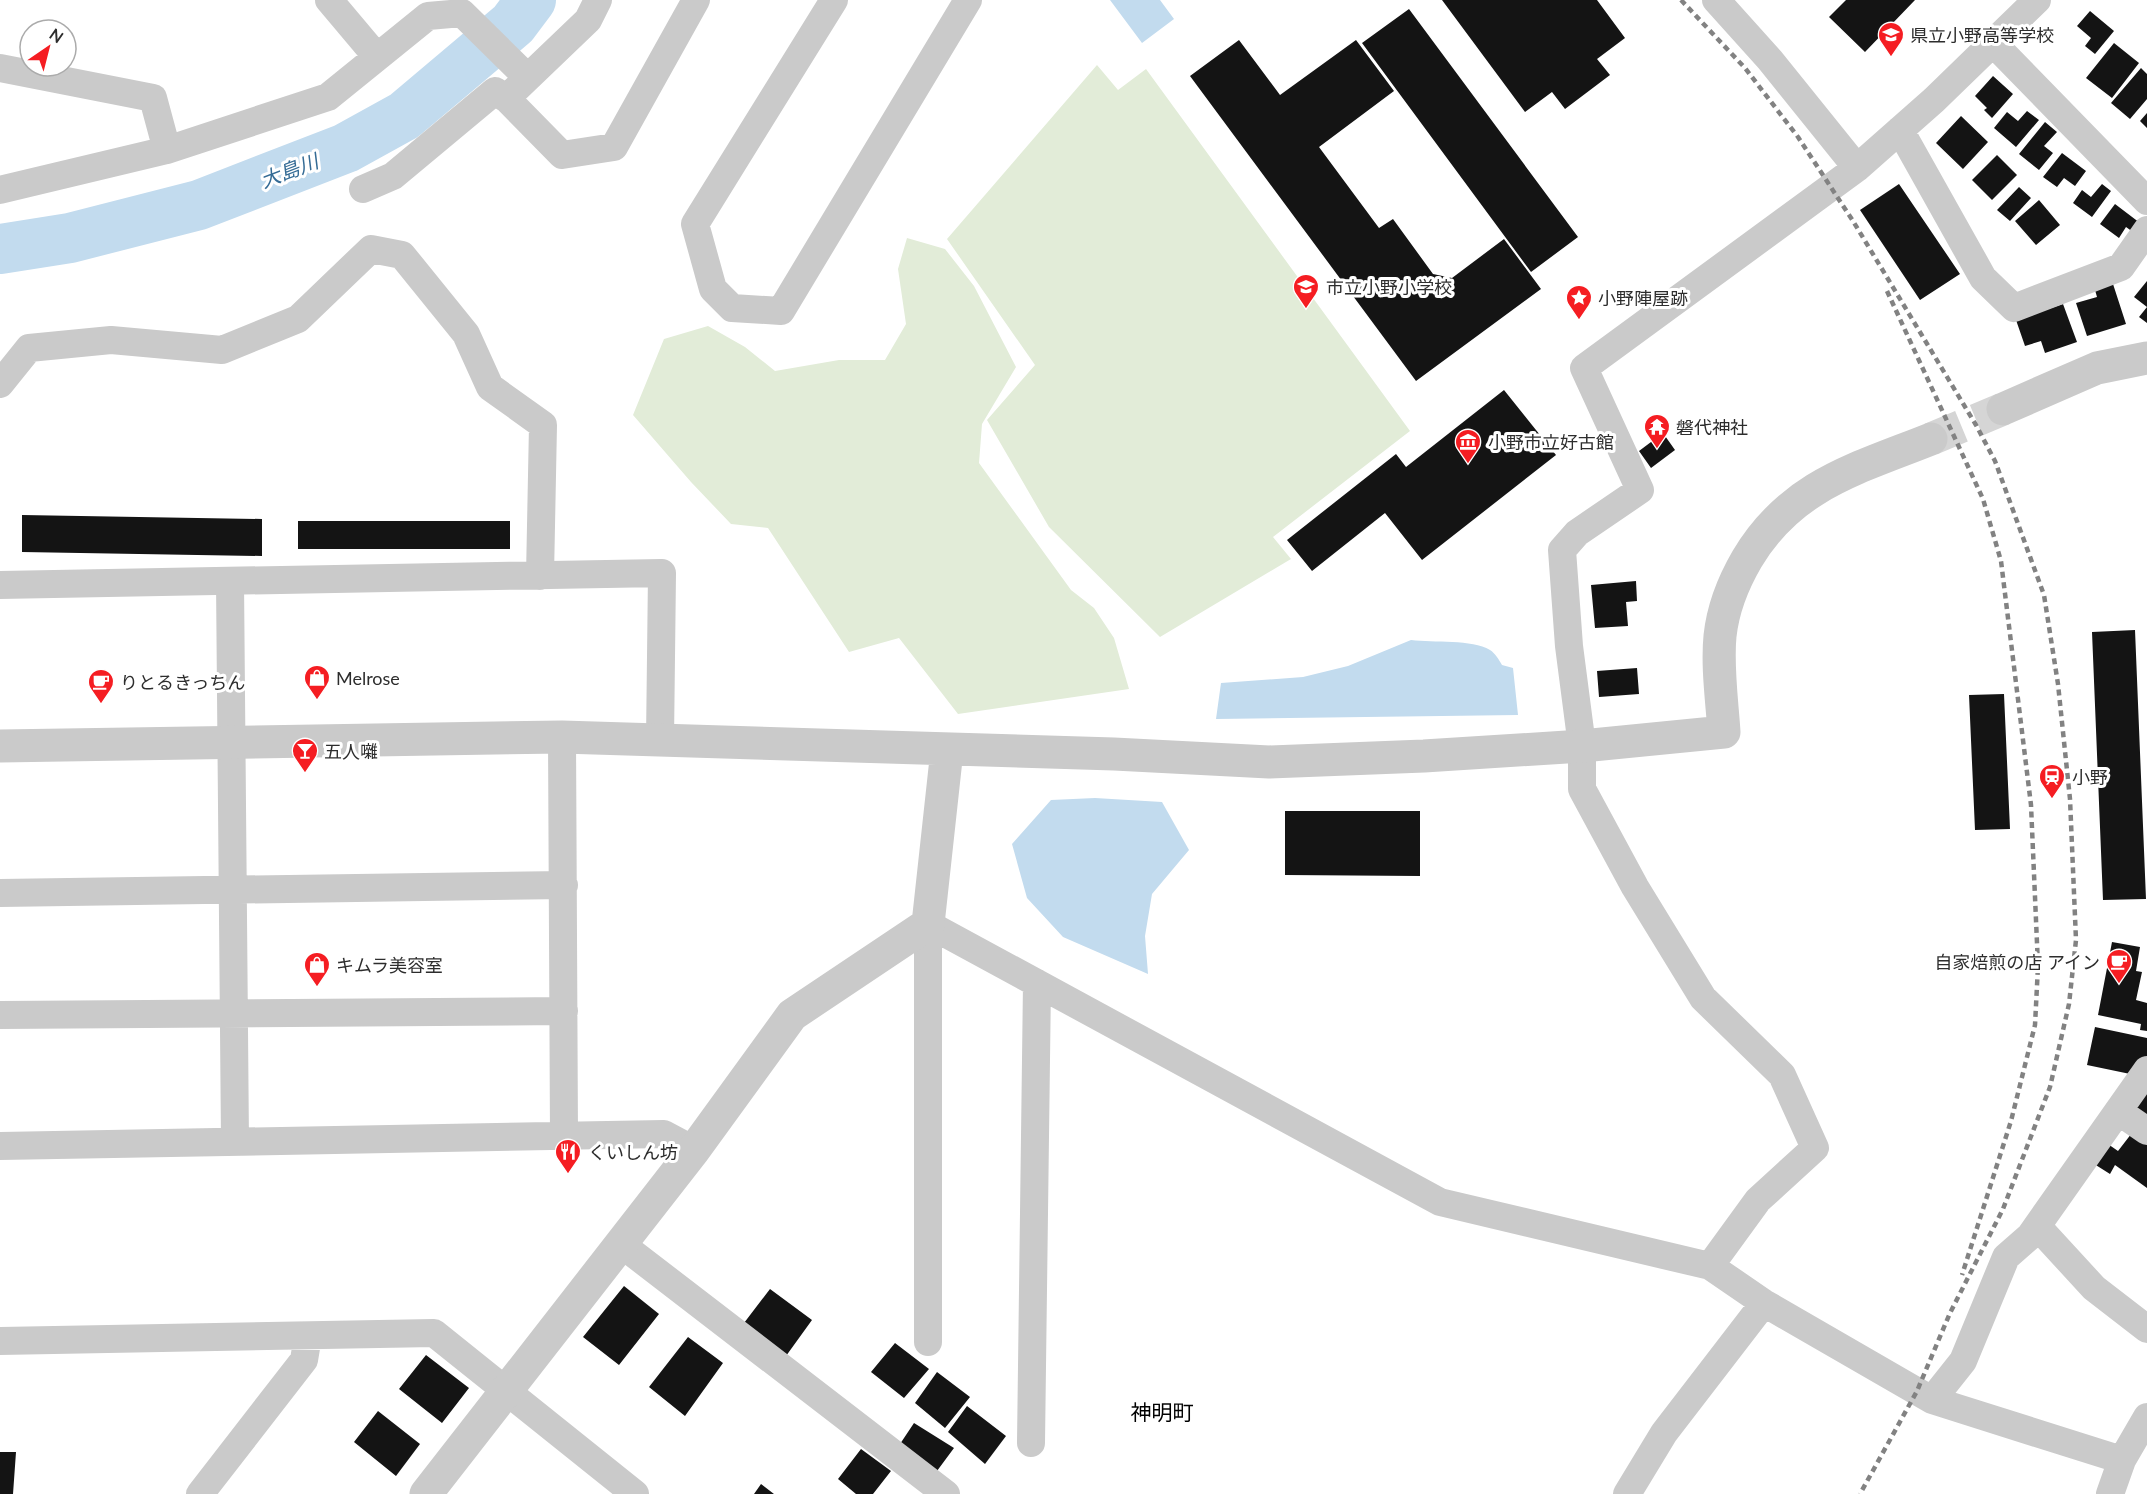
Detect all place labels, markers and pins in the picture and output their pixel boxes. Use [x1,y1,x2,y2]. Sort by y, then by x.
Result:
school or university icon: 県立小野高等学校 [1876,20,1906,58]
place label: 県立小野高等学校 [1910,24,2054,46]
school or university icon: 市立小野小学校 [1291,272,1321,310]
place label: 市立小野小学校 [1326,276,1452,298]
place icon: 小野陣屋跡 [1564,283,1594,321]
place label: 小野陣屋跡 [1598,287,1688,309]
temple icon: 磐代神社 [1642,412,1672,450]
place label: 磐代神社 [1676,416,1748,438]
museum icon: 小野市立好古館 [1453,427,1483,465]
place label: 小野市立好古館 [1488,431,1614,453]
shop icon: Melrose [302,663,332,701]
cafe icon: りとるきっちん [86,667,116,705]
place label: Melrose [336,667,400,689]
place label: りとるきっちん [120,671,245,693]
bar icon: 五人囃 [290,736,320,774]
place label: 五人囃 [324,740,378,762]
station icon: 小野 [2037,762,2067,800]
place label: 小野 [2072,766,2108,788]
cafe icon: 自家焙煎の店 アイン [2104,947,2134,985]
shop icon: キムラ美容室 [302,950,332,988]
place label: 自家焙煎の店 アイン [1934,951,2100,973]
place label: キムラ美容室 [336,954,443,976]
restaurant icon: くいしん坊 [553,1137,583,1175]
place label: くいしん坊 [588,1141,678,1163]

